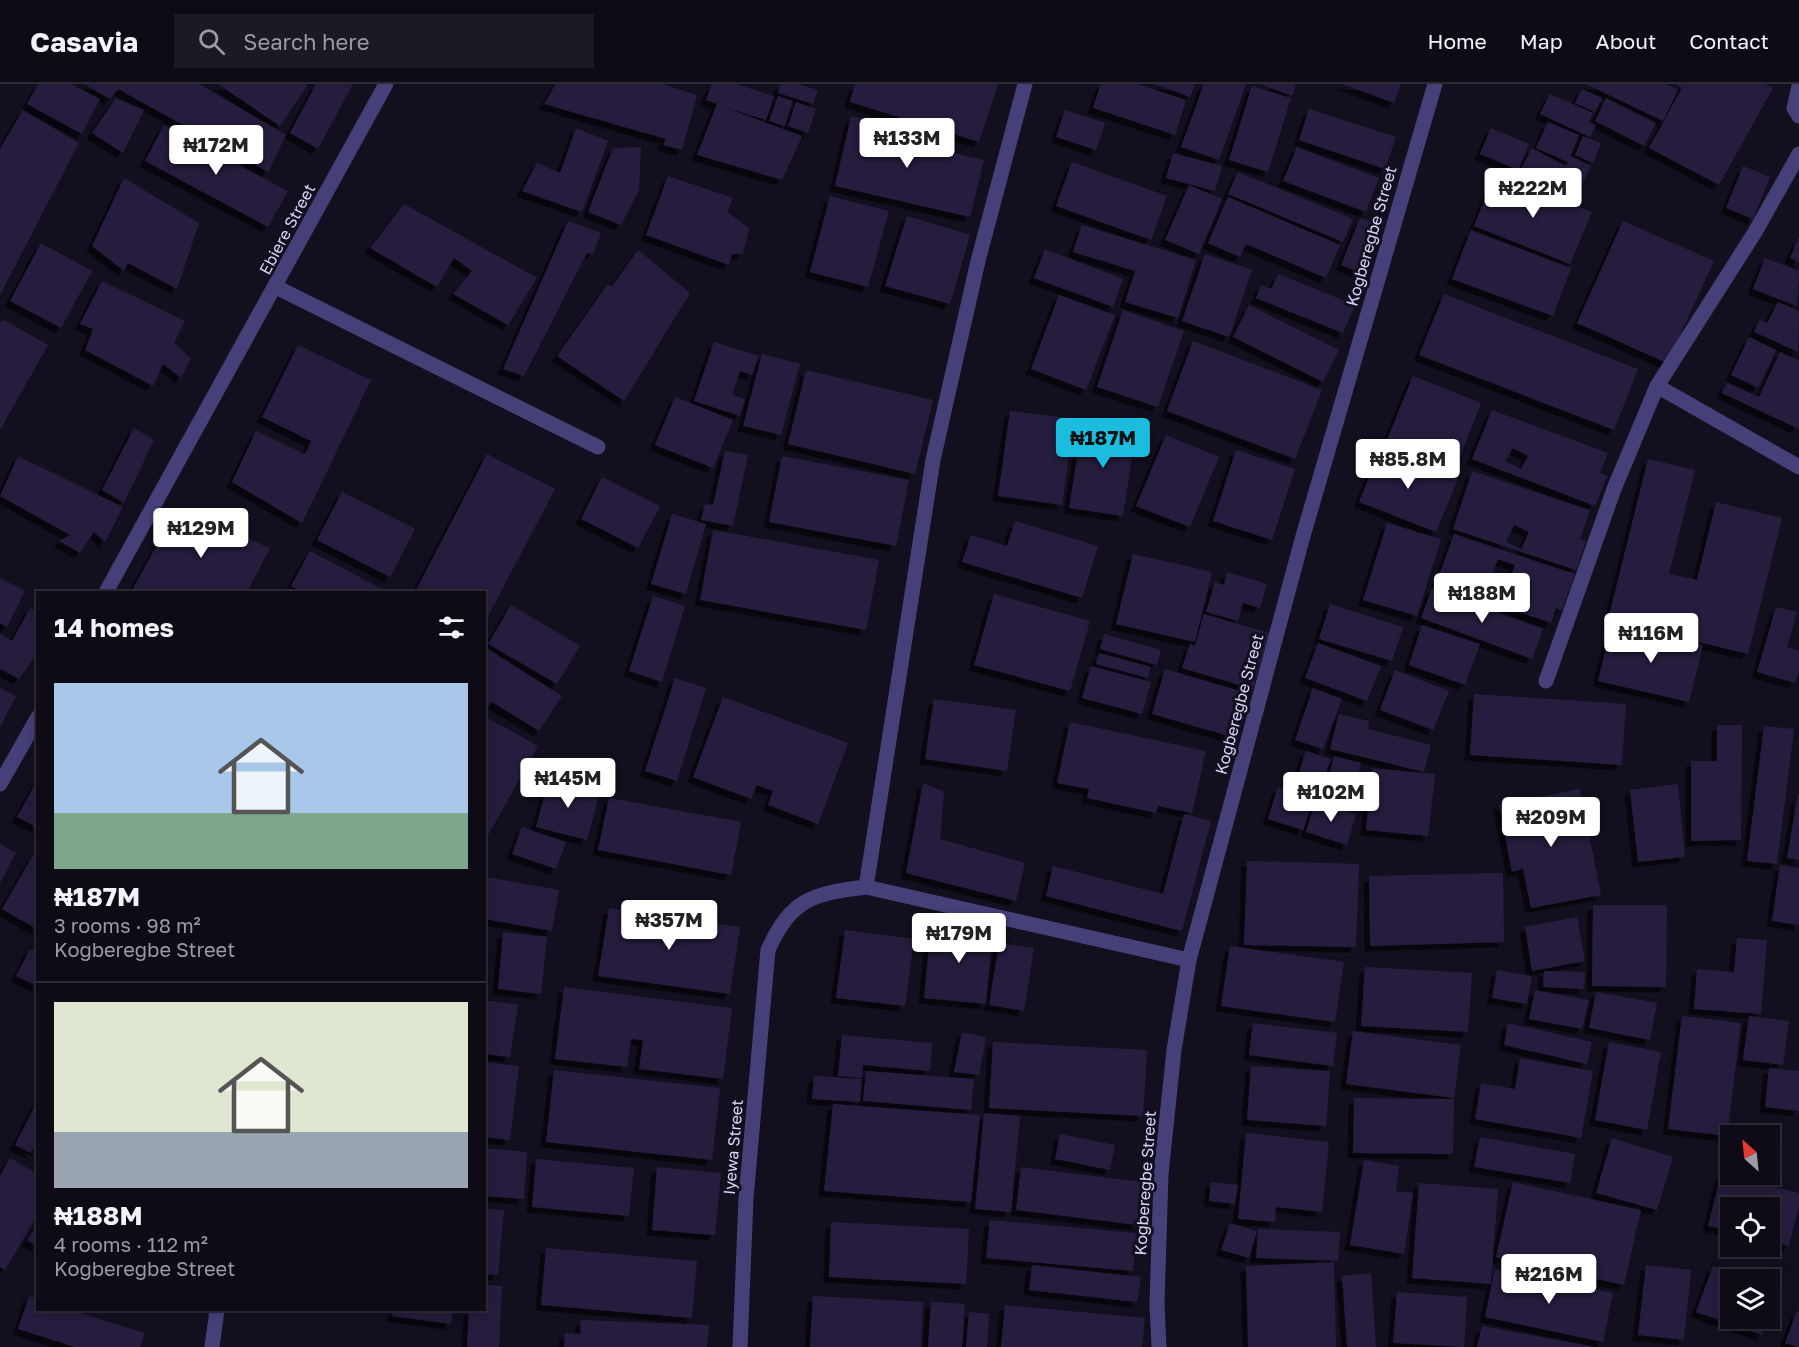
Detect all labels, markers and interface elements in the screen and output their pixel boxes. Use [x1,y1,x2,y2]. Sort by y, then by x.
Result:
search box [174,14,594,68]
text: Casavia [30,25,138,58]
icon: search [195,25,228,58]
text: Search here [243,28,369,55]
text: Home [1427,28,1487,54]
text: Map [1520,28,1563,54]
text: About [1596,28,1656,54]
text: Contact [1689,28,1769,54]
pin: ₦133M [865,118,949,169]
pin: ₦172M [174,125,258,176]
text: ₦133M [874,125,940,149]
text: ₦172M [183,132,249,156]
street label: Kogberegbe Street [1341,164,1401,308]
pin: ₦222M [1491,168,1575,219]
text: ₦222M [1499,175,1567,199]
street label: Ebiere Street [255,180,319,278]
pin: ₦187M [1061,418,1145,469]
text: ₦187M [1070,425,1136,449]
pin: ₦85.8M [1359,439,1457,490]
text: ₦85.8M [1370,446,1446,470]
pin: ₦129M [159,508,243,559]
text: ₦129M [167,515,235,539]
pin: ₦188M [1440,573,1524,624]
text: ₦188M [1448,580,1516,604]
icon: filters [435,611,468,644]
text: 14 homes [54,612,174,643]
pin: ₦116M [1609,613,1693,664]
text: ₦116M [1618,620,1684,644]
street label: Kogberegbe Street [1211,631,1267,777]
icon: home [207,722,315,830]
pin: ₦145M [526,758,610,809]
text: ₦145M [534,765,602,789]
pin: ₦102M [1289,772,1373,823]
text: ₦102M [1297,779,1365,803]
pin: ₦209M [1509,797,1593,848]
text: ₦209M [1516,804,1586,828]
text: ₦187M [54,881,140,912]
pin: ₦357M [627,900,711,951]
text: ₦357M [635,907,703,931]
text: 3 rooms · 98 m² [54,913,201,937]
pin: ₦179M [917,913,1001,964]
text: ₦179M [926,920,992,944]
text: Kogberegbe Street [54,937,235,961]
icon: home [207,1041,315,1149]
street label: Iyewa Street [719,1098,747,1196]
street label: Kogberegbe Street [1130,1110,1160,1256]
north arrow [1720,1125,1780,1185]
map controls [1720,1125,1780,1329]
button: locate [1720,1197,1780,1257]
text: ₦188M [54,1200,143,1231]
text: 4 rooms · 112 m² [54,1232,208,1256]
pin: ₦216M [1507,1254,1591,1305]
text: Kogberegbe Street [54,1256,235,1280]
text: ₦216M [1515,1261,1583,1285]
button: layers [1720,1269,1780,1329]

